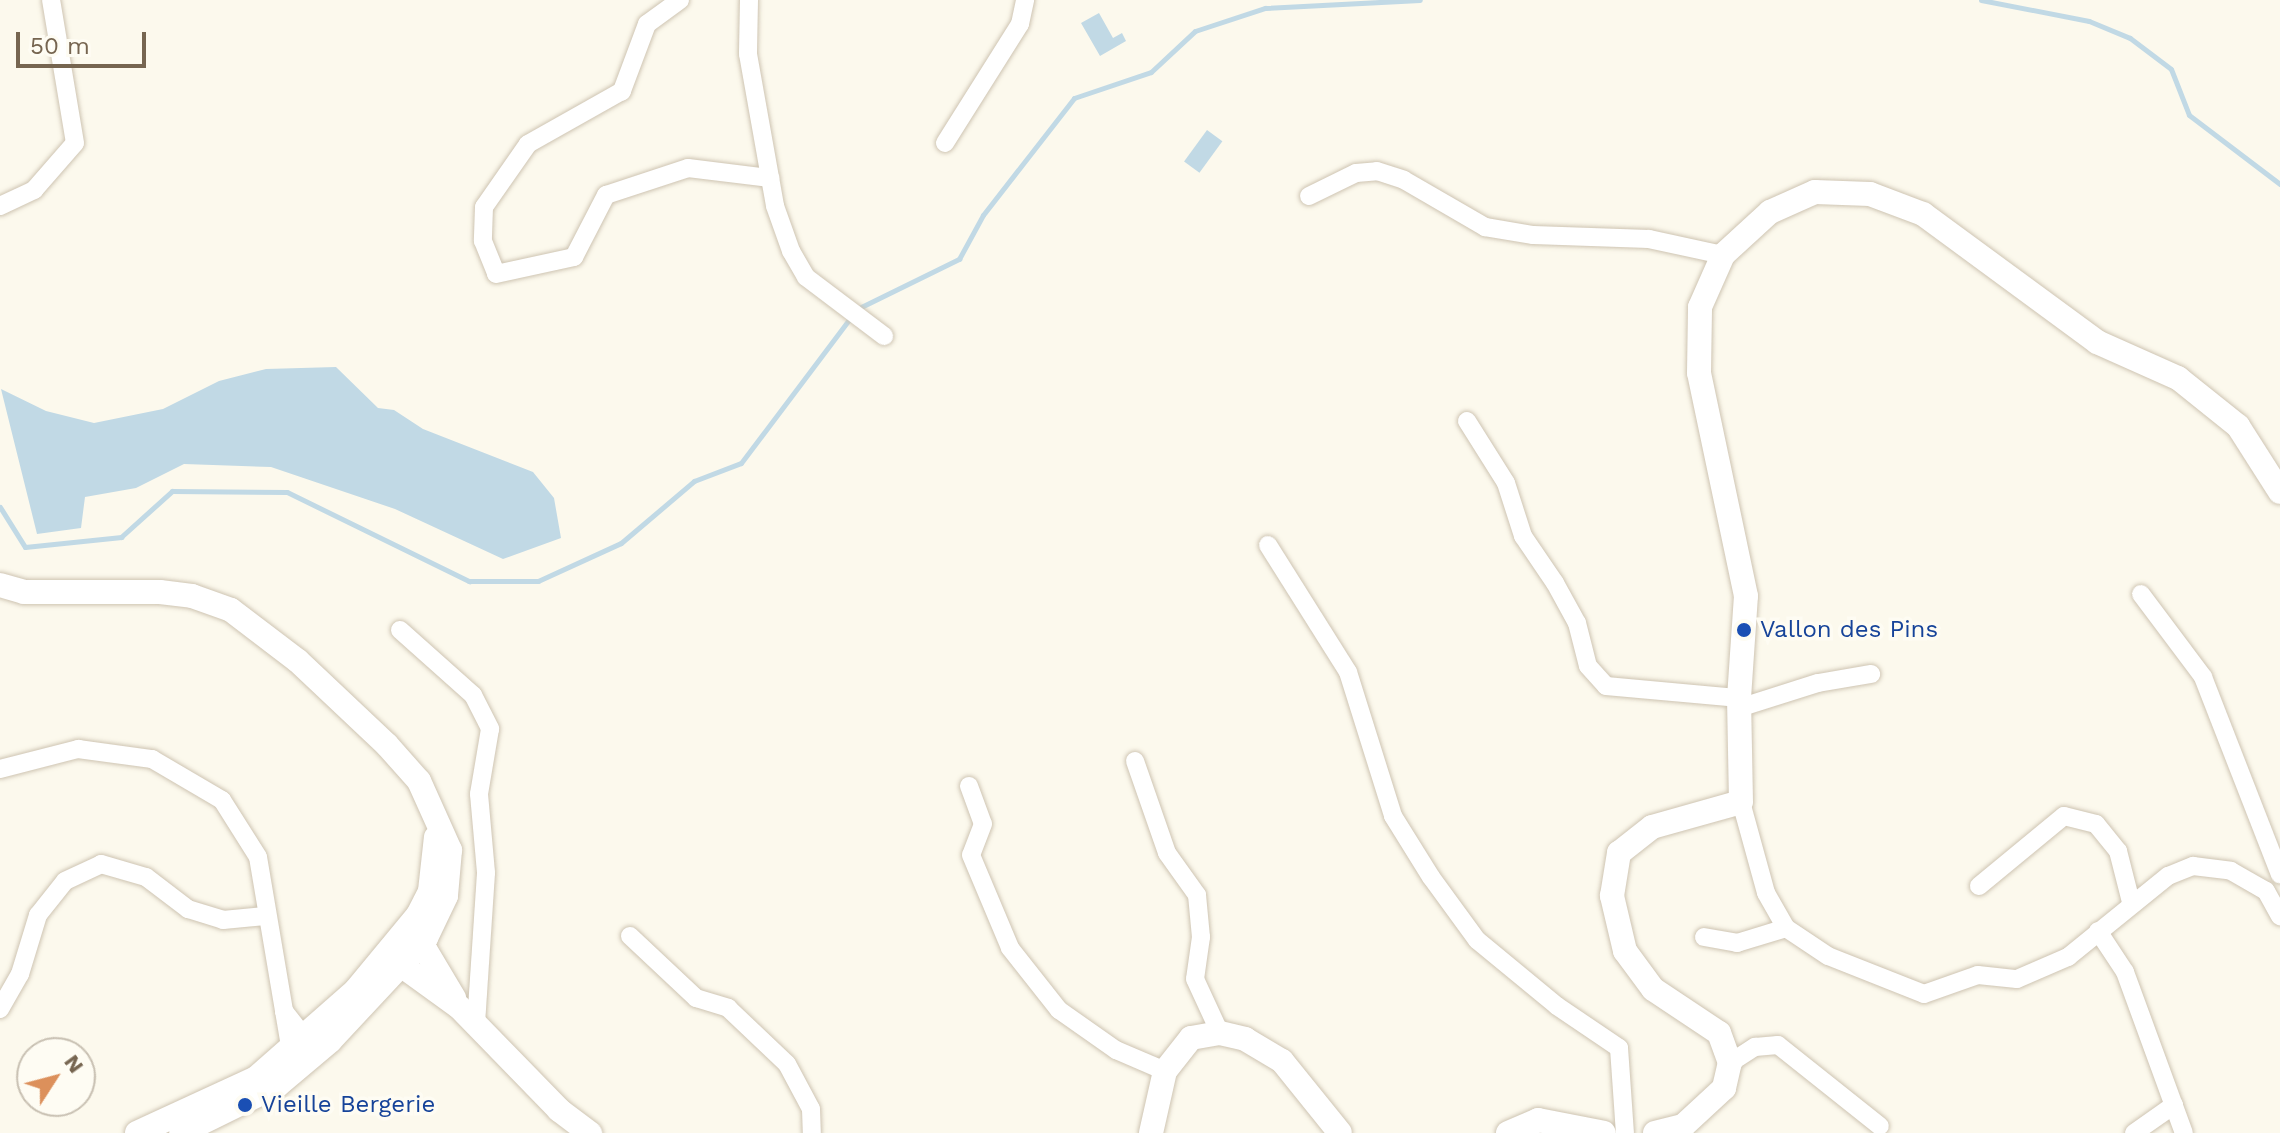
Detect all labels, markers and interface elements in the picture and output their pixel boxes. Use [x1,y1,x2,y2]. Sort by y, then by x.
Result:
scale bar [20,16,150,66]
text: 50 m [30,32,90,60]
place label: Vallon des Pins [1760,616,1938,644]
marker: Vallon des Pins [1735,621,1753,639]
north arrow [16,1037,96,1117]
text: N [59,1050,89,1078]
place label: Vieille Bergerie [261,1091,435,1119]
marker: Vieille Bergerie [236,1096,254,1114]

